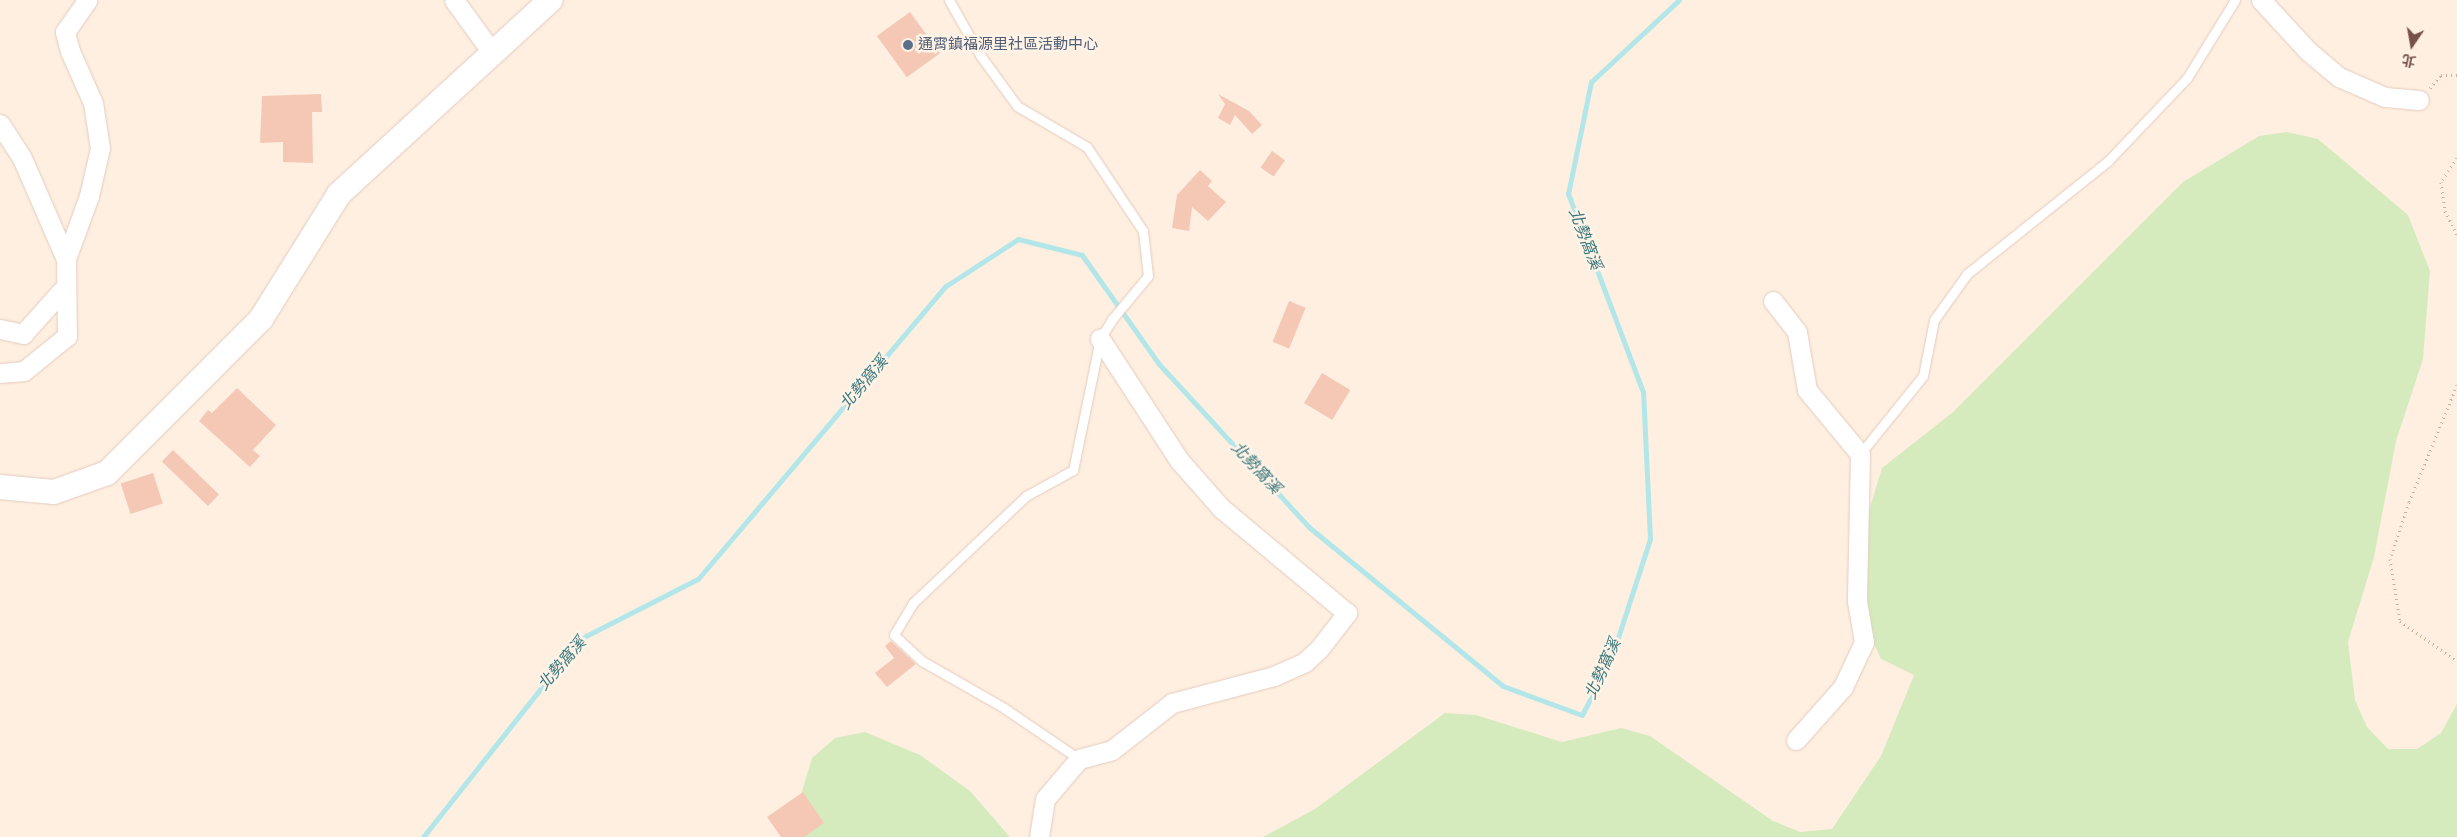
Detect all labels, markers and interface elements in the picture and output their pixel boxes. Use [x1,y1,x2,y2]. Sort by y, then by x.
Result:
north arrow [2387,20,2437,70]
place label: 通霄鎮福源里社區活動中心 [918,36,1098,54]
marker: 通霄鎮福源里社區活動中心 [902,39,914,51]
text: 北 [2400,50,2417,70]
water label: 北勢窩溪 [1565,206,1605,272]
water label: 北勢窩溪 [836,352,892,414]
water label: 北勢窩溪 [1227,438,1285,498]
water label: 北勢窩溪 [534,634,590,694]
water label: 北勢窩溪 [1581,636,1625,702]

